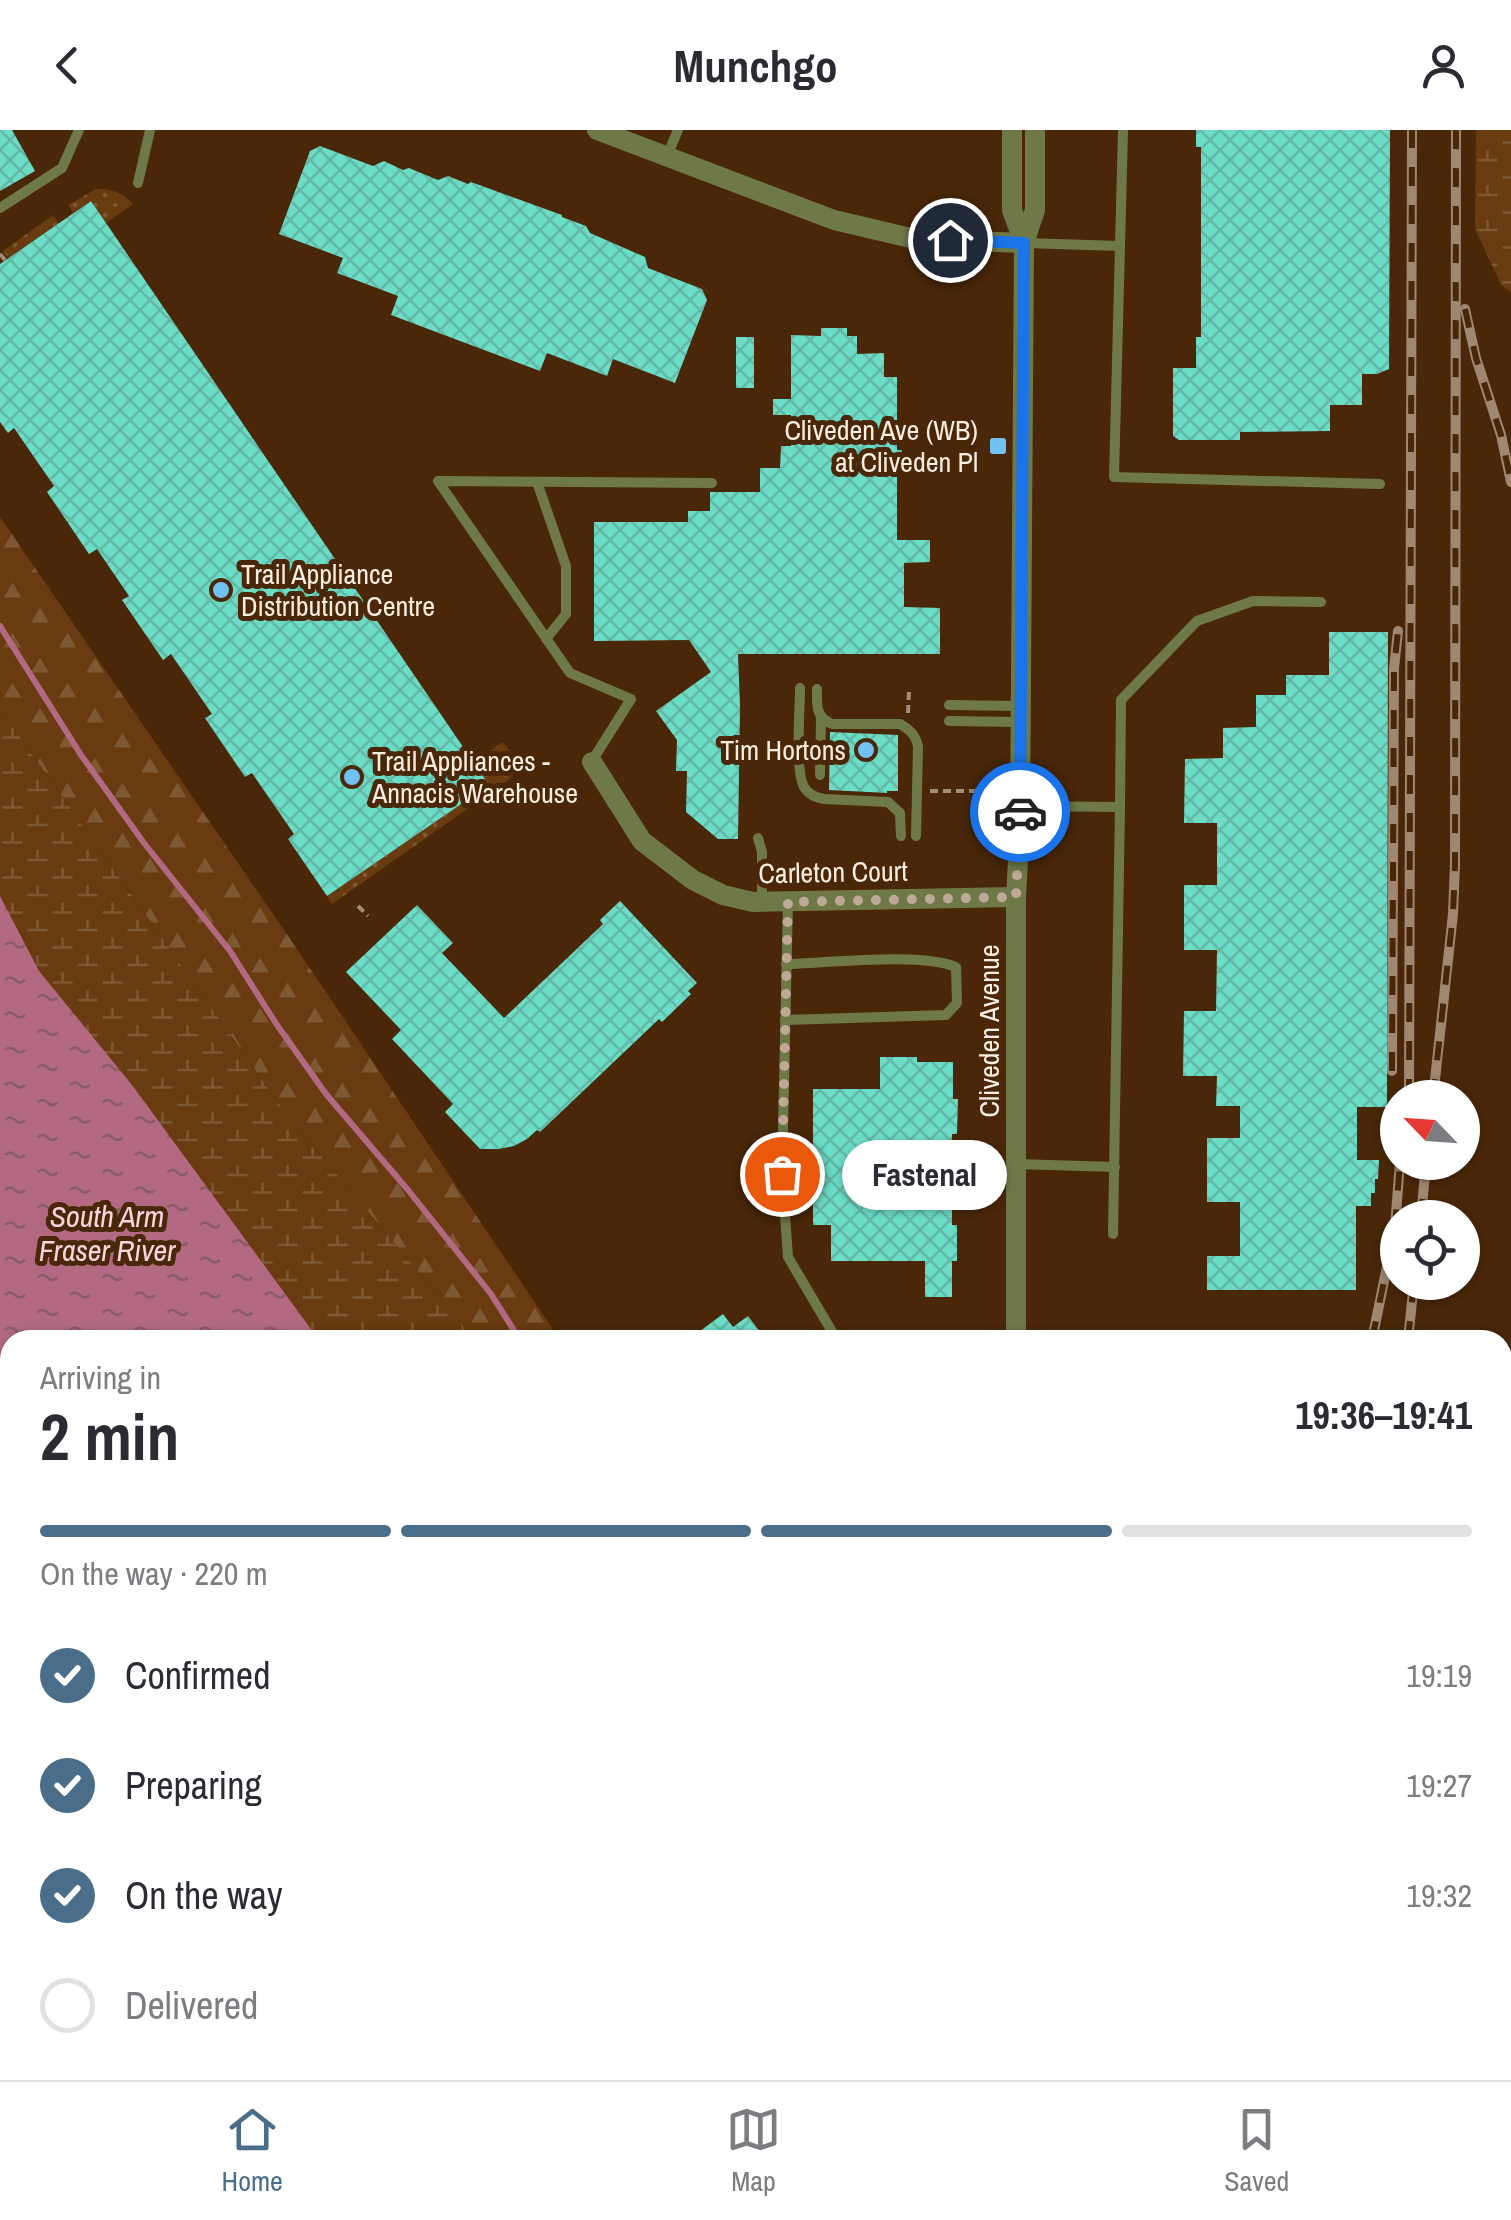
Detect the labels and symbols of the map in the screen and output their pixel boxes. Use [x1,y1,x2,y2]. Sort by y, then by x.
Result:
pin [908,198,993,283]
place label: Cliveden Ave (WB) at Cliveden Pl [784,411,978,481]
marker: Cliveden Ave (WB) at Cliveden Pl [987,435,1009,457]
place label: Trail Appliance Distribution Centre [241,555,435,625]
marker: Trail Appliance Distribution Centre [210,579,232,601]
place label: Tim Hortons [720,731,846,769]
marker: Tim Hortons [855,739,877,761]
place label: Trail Appliances - Annacis Warehouse [371,742,578,812]
courier [970,762,1070,862]
marker: Trail Appliances - Annacis Warehouse [341,766,363,788]
street label: Carleton Court [758,852,908,892]
street label: Cliveden Avenue [970,944,1008,1118]
north arrow [1380,1080,1480,1180]
pin [740,1132,825,1217]
callout: Fastenal [842,1139,1007,1209]
water label: South Arm Fraser River [39,1196,176,1270]

